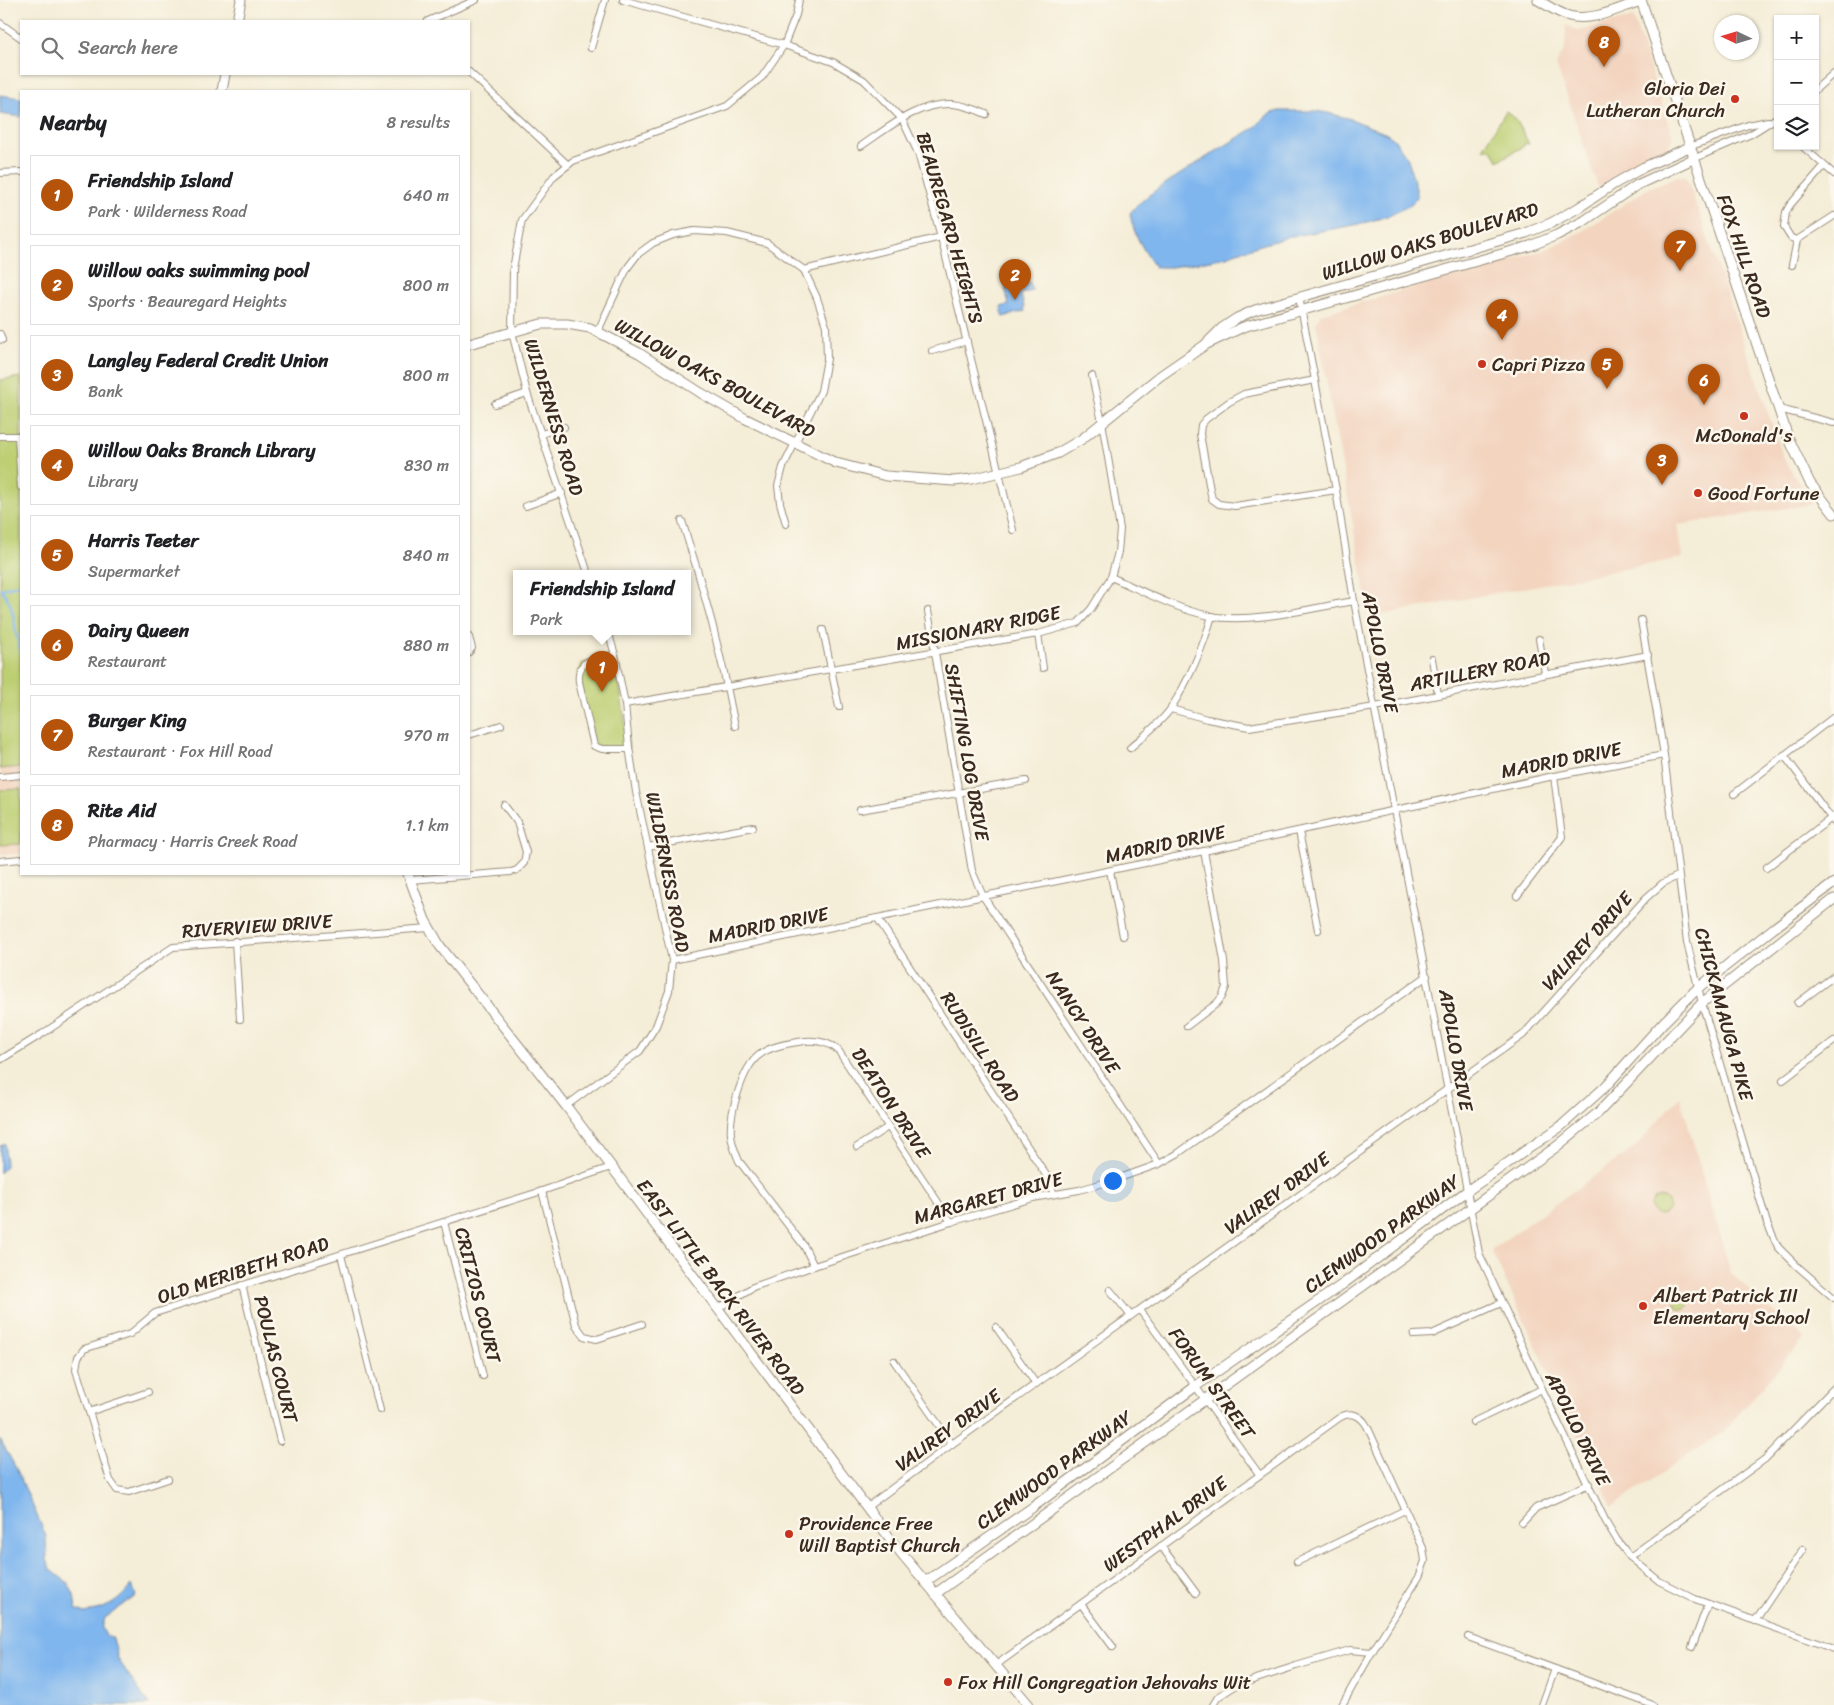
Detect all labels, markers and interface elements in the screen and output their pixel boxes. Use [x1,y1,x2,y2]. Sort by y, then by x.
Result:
north arrow [1714,15,1759,60]
map controls [1774,15,1819,150]
button: + [1774,15,1819,60]
search box [20,20,470,75]
pin: 8 [1588,26,1620,67]
text: Search here [78,31,178,64]
icon: search [38,34,66,62]
button: − [1774,60,1819,105]
place label: Gloria Dei Lutheran Church [1586,72,1726,127]
marker: Gloria Dei Lutheran Church [1729,93,1741,105]
text: Nearby [40,104,106,142]
button: layers [1774,105,1819,150]
text: 8 results [387,108,450,137]
street label: BEAUREGARD HEIGHTS [907,128,993,328]
text: Friendship Island [88,164,232,197]
text: 1 [54,181,60,210]
text: 640 m [403,181,449,210]
street label: FOX HILL ROAD [1707,189,1781,323]
street label: WILLOW OAKS BOULEVARD [1317,192,1543,290]
text: Park · Wilderness Road [88,197,247,226]
pin: 7 [1664,230,1696,271]
text: Willow oaks swimming pool [88,254,309,287]
pin: 2 [999,259,1031,300]
text: 2 [52,271,62,300]
text: 800 m [403,271,449,300]
text: Sports · Beauregard Heights [88,287,287,316]
pin: 4 [1486,299,1518,340]
street label: WILLOW OAKS BOULEVARD [608,309,822,447]
street label: WILDERNESS ROAD [514,334,594,500]
text: Langley Federal Credit Union [88,344,328,377]
place label: Capri Pizza [1492,348,1586,381]
pin: 5 [1591,348,1623,389]
marker: Capri Pizza [1476,358,1488,370]
text: 3 [53,361,61,390]
text: 800 m [403,361,449,390]
pin: 6 [1688,364,1720,405]
text: Bank [88,377,123,406]
marker: McDonald's [1738,410,1750,422]
place label: McDonald's [1695,419,1793,452]
text: Willow Oaks Branch Library [88,434,315,467]
pin: 3 [1646,444,1678,485]
text: 4 [52,451,62,480]
text: 830 m [404,451,449,480]
text: Library [88,467,138,496]
place label: Good Fortune [1708,477,1820,510]
marker: Good Fortune [1692,487,1704,499]
text: Harris Teeter [88,524,198,557]
text: 5 [52,541,62,570]
text: 840 m [403,541,449,570]
text: Supermarket [88,557,180,586]
popup [513,570,691,635]
text: Friendship Island [530,572,674,605]
street label: APOLLO DRIVE [1352,587,1408,717]
street label: MISSIONARY RIDGE [893,596,1065,660]
text: Park [530,605,563,634]
text: Dairy Queen [88,614,189,647]
text: 6 [52,631,62,660]
text: 880 m [403,631,449,660]
street label: ARTILLERY ROAD [1406,641,1554,701]
text: Restaurant [88,647,167,676]
pin: 1 [586,651,618,692]
street label: SHIFTING LOG DRIVE [935,661,999,845]
text: Burger King [88,704,187,737]
text: 7 [52,721,62,750]
text: 970 m [403,721,449,750]
street label: MADRID DRIVE [1498,732,1625,788]
text: Restaurant · Fox Hill Road [88,737,272,766]
street label: WILDERNESS ROAD [636,789,700,956]
text: Rite Aid [88,794,156,827]
text: 8 [52,811,62,840]
text: 1.1 km [405,811,449,840]
street label: MADRID DRIVE [1102,815,1229,873]
text: Pharmacy · Harris Creek Road [88,827,297,856]
street label: VALIREY DRIVE [1533,882,1642,998]
street label: MADRID DRIVE [705,897,832,953]
street label: RIVERVIEW DRIVE [181,904,335,948]
street label: CHICKAMAUGA PIKE [1685,924,1763,1106]
street label: NANCY DRIVE [1037,964,1130,1082]
street label: RUDISILL ROAD [932,985,1029,1110]
street label: APOLLO DRIVE [1429,985,1483,1115]
street label: DEATON DRIVE [843,1041,940,1167]
street label: VALIREY DRIVE [1217,1142,1338,1243]
street label: MARGARET DRIVE [910,1162,1068,1234]
street label: CLEMWOOD PARKWAY [1297,1165,1468,1302]
your location [1100,1168,1126,1194]
street label: EAST LITTLE BACK RIVER ROAD [628,1171,814,1403]
street label: CRITZOS COURT [445,1224,511,1367]
street label: OLD MERIBETH ROAD [153,1226,334,1313]
place label: Albert Patrick III Elementary School [1652,1279,1810,1334]
street label: POULAS COURT [244,1292,308,1428]
marker: Albert Patrick III Elementary School [1637,1300,1649,1312]
street label: FORUM STREET [1160,1320,1265,1447]
street label: APOLLO DRIVE [1536,1365,1621,1493]
street label: VALIREY DRIVE [888,1379,1009,1480]
street label: CLEMWOOD PARKWAY [969,1401,1140,1538]
street label: WESTPHAL DRIVE [1095,1466,1236,1581]
place label: Providence Free Will Baptist Church [799,1507,961,1562]
marker: Providence Free Will Baptist Church [783,1528,795,1540]
place label: Fox Hill Congregation Jehovahs Wit [958,1666,1251,1699]
marker: Fox Hill Congregation Jehovahs Wit [942,1676,954,1688]

